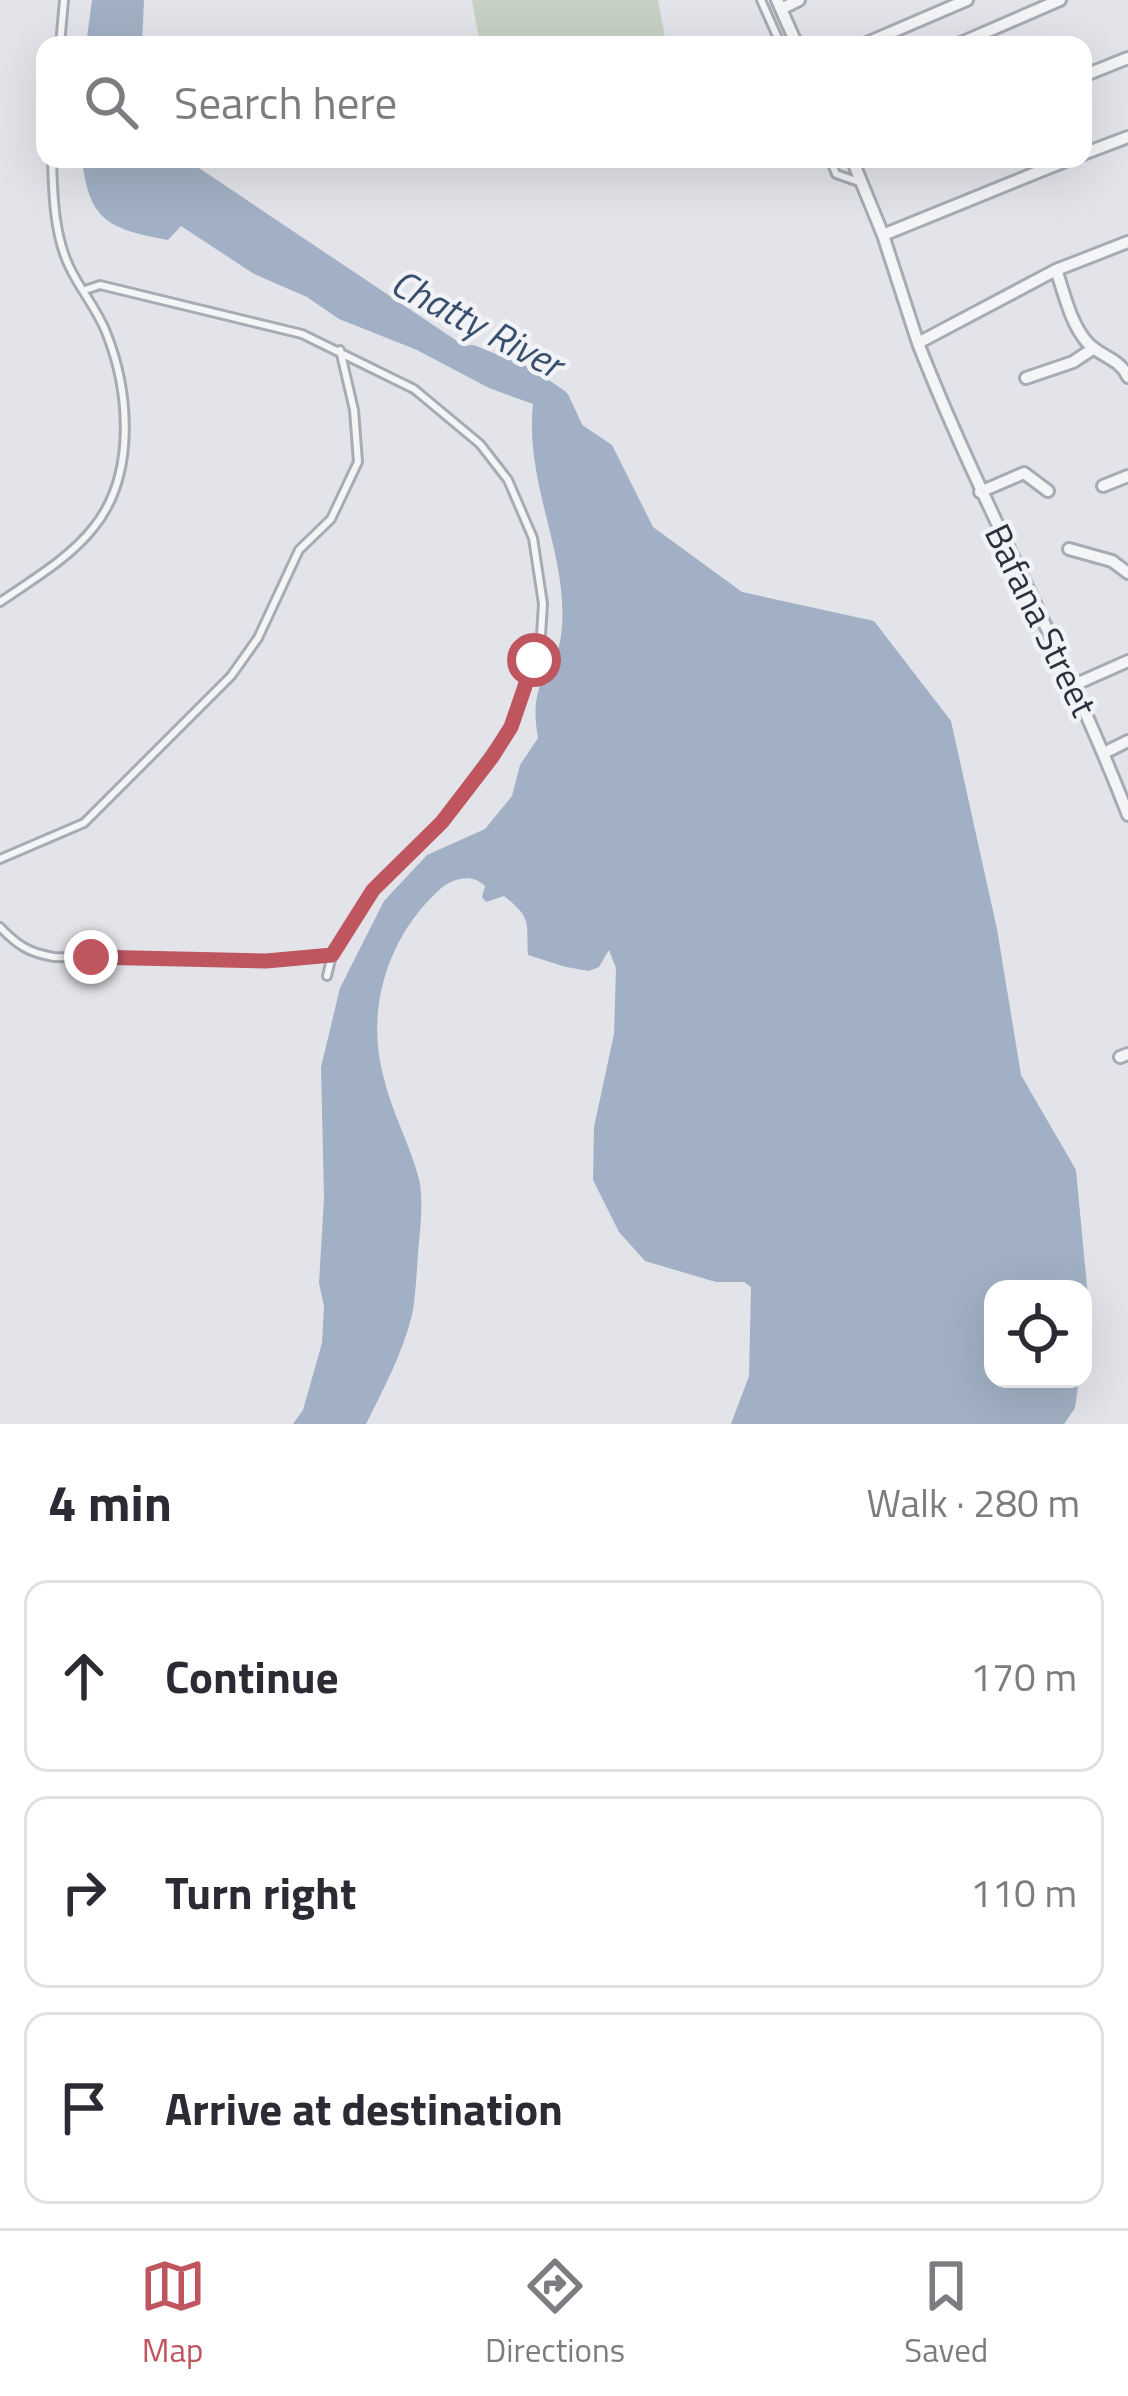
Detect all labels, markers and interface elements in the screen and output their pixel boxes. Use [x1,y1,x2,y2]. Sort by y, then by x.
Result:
search box [36,36,1092,168]
text: Search here [174,68,397,136]
icon: search [78,69,144,135]
water label: Chatty River [381,253,578,395]
street label: Bafana Street [971,514,1112,726]
route start [507,633,561,687]
route end [64,930,118,984]
map controls [984,1280,1092,1388]
button: locate [984,1280,1092,1388]
text: 4 min [48,1463,172,1541]
text: Walk · 280 m [866,1473,1080,1532]
text: Continue [165,1642,339,1710]
icon: ahead [51,1643,117,1709]
text: 170 m [970,1647,1077,1706]
text: Turn right [165,1858,356,1926]
icon: right [51,1859,117,1925]
text: 110 m [970,1863,1077,1922]
text: Arrive at destination [165,2074,563,2142]
icon: arrive [51,2075,117,2141]
tab: Map [140,2253,206,2375]
tab: Directions [485,2253,625,2375]
tab: Saved [904,2253,988,2375]

